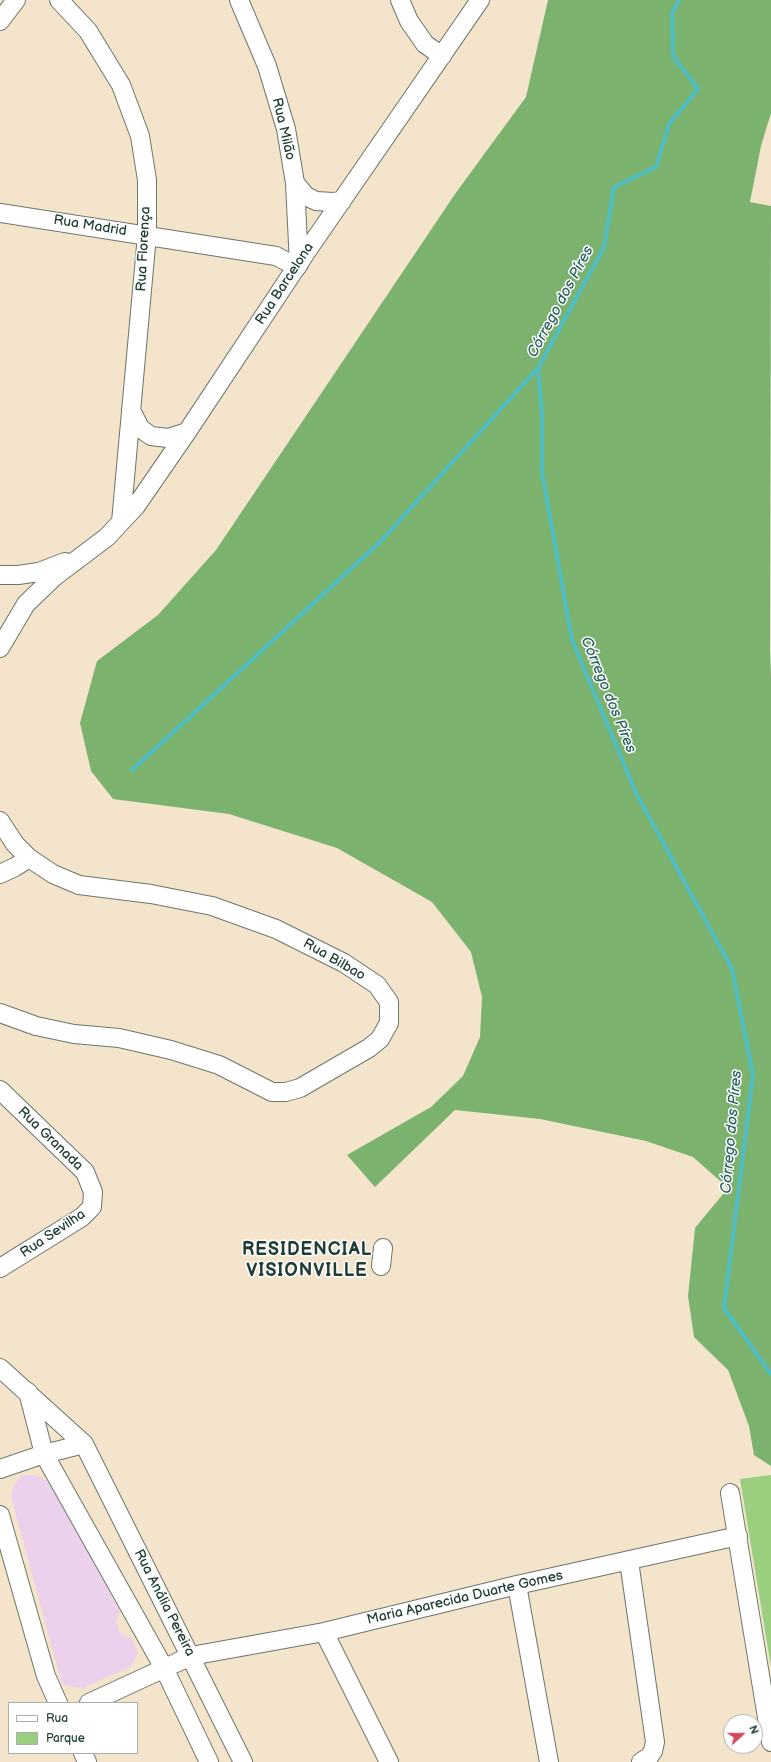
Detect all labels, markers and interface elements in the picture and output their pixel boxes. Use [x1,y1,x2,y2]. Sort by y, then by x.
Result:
street label: Rua Milão [268,96,298,162]
street label: Rua Florença [133,206,155,292]
street label: Rua Madrid [52,212,128,240]
street label: Rua Barcelona [252,240,318,328]
water label: Córrego dos Píres [524,243,598,361]
water label: Córrego dos Píres [576,634,640,756]
street label: Rua Bilbao [300,935,368,985]
water label: Córrego dos Píres [718,1070,746,1194]
street label: Rua Granada [14,1104,86,1174]
street label: Rua Sevilha [17,1206,89,1262]
district label: RESIDENCIAL VISIONVILLE [242,1239,372,1282]
street label: Rua Anália Pereira [130,1547,198,1659]
street label: Maria Aparecida Duarte Gomes [365,1567,565,1629]
legend [8,1702,138,1754]
text: Rua [46,1711,68,1726]
north arrow [723,1714,763,1754]
text: N [746,1724,761,1736]
text: Parque [46,1731,85,1746]

